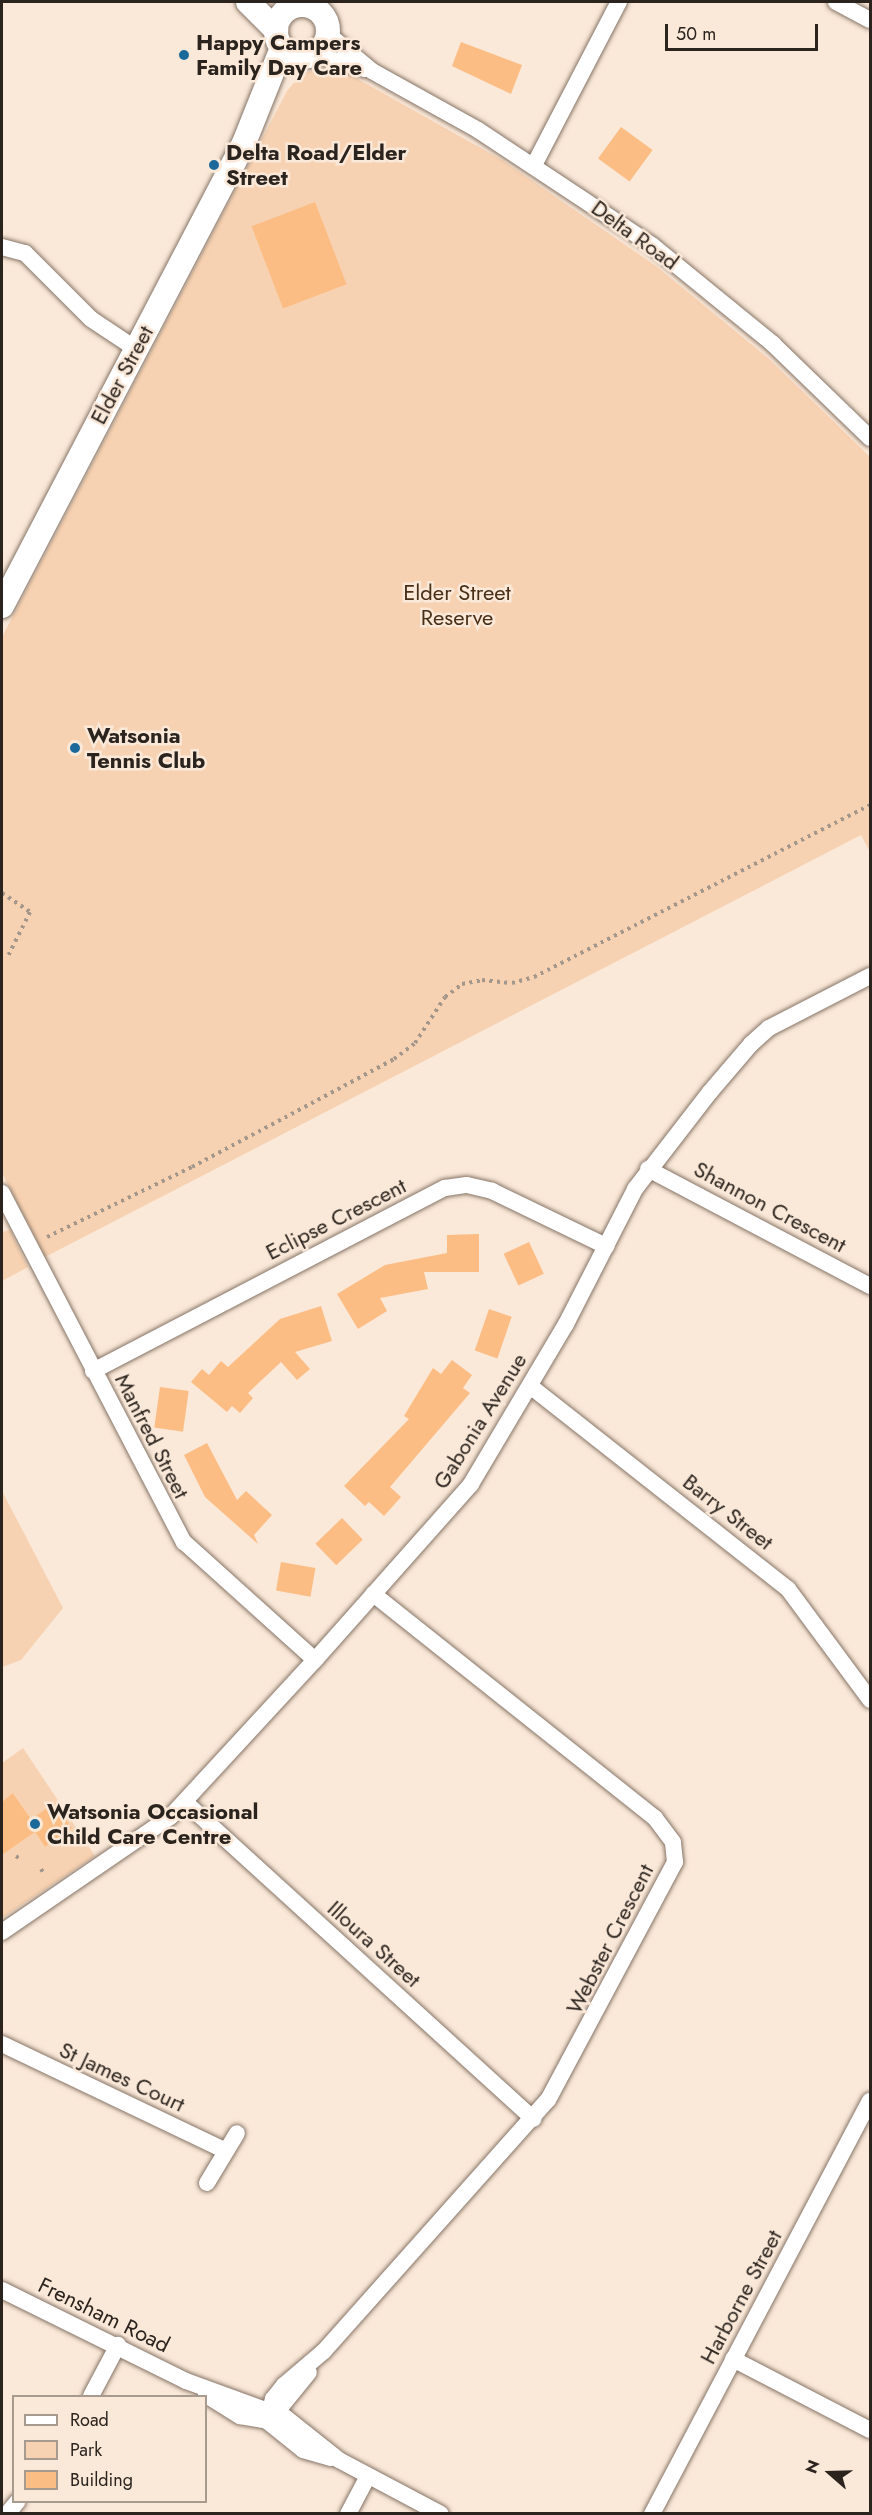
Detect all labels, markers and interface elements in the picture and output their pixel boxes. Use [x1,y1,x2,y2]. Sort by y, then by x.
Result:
scale bar [668,12,821,50]
text: 50 m [676,21,716,47]
place label: Happy Campers Family Day Care [196,29,362,80]
marker: Happy Campers Family Day Care [177,48,191,62]
place label: Delta Road/Elder Street [226,139,407,190]
marker: Delta Road/Elder Street [207,158,221,172]
street label: Delta Road [586,195,684,275]
street label: Elder Street [85,321,159,429]
park label: Elder Street Reserve [403,579,511,630]
place label: Watsonia Tennis Club [87,722,205,774]
marker: Watsonia Tennis Club [68,741,82,755]
street label: Shannon Crescent [689,1156,851,1258]
street label: Eclipse Crescent [261,1172,411,1266]
street label: Gabonia Avenue [428,1348,532,1494]
street label: Manfred Street [109,1369,195,1503]
street label: Barry Street [678,1469,778,1555]
place label: Watsonia Occasional Child Care Centre [47,1798,258,1850]
marker: Watsonia Occasional Child Care Centre [28,1817,42,1831]
street label: Webster Crescent [561,1860,659,2018]
street label: Illoura Street [322,1895,426,1993]
street label: St James Court [55,2036,189,2118]
street label: Harborne Street [695,2225,787,2369]
street label: Frensham Road [34,2272,174,2358]
legend [12,2395,207,2503]
text: Road [70,2407,109,2433]
text: Park [70,2437,102,2463]
north arrow [800,2443,860,2503]
text: N [800,2457,826,2477]
text: Building [70,2467,133,2493]

